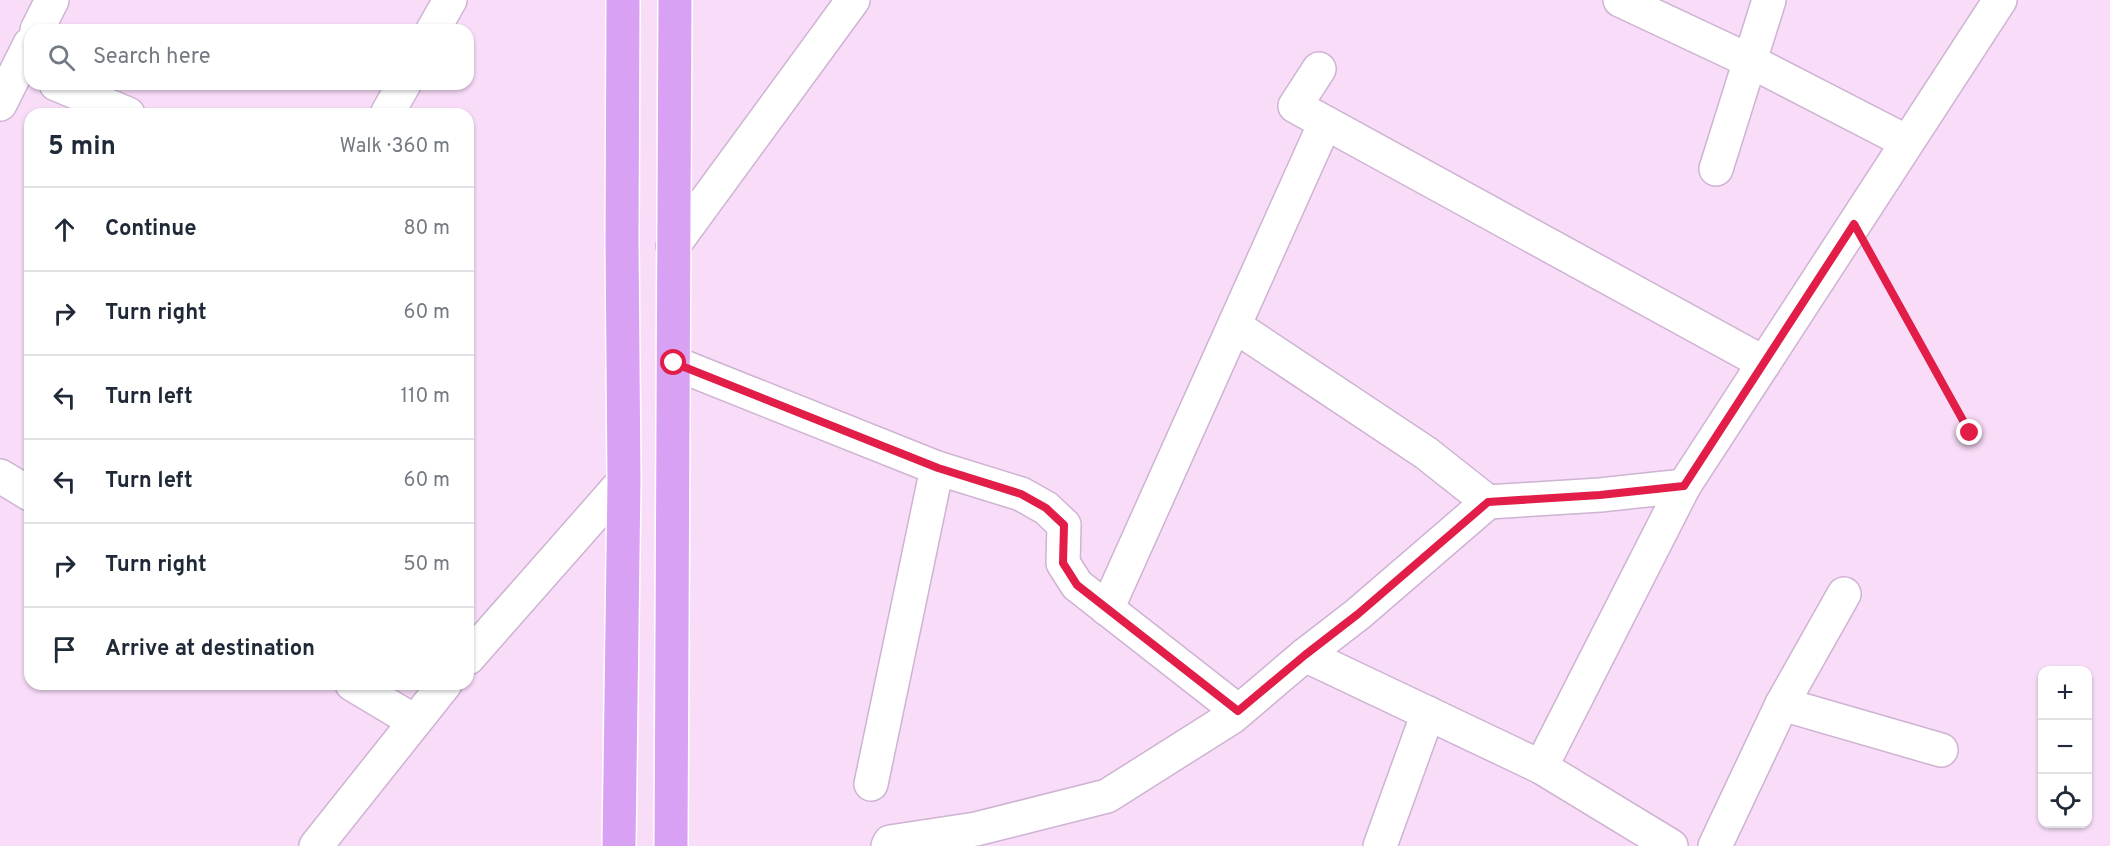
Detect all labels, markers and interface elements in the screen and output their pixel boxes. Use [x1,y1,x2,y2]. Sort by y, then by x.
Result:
search box [24,24,474,90]
icon: search [45,41,78,74]
text: Search here [93,44,211,71]
text: 5 min [48,131,116,164]
text: Walk · 360 m [339,134,450,160]
icon: ahead [48,213,81,246]
text: Continue [105,216,196,243]
text: 80 m [404,216,450,242]
icon: right [48,297,81,330]
text: Turn right [105,300,207,327]
text: 60 m [404,300,450,326]
route start [660,349,686,375]
icon: left [48,381,81,414]
text: Turn left [105,384,193,411]
text: 110 m [401,384,450,410]
route end [1956,419,1982,445]
icon: left [48,465,81,498]
text: Turn left [105,468,193,495]
text: 60 m [404,468,450,494]
icon: right [48,549,81,582]
text: Turn right [105,552,207,579]
text: 50 m [403,552,450,578]
icon: arrive [48,633,81,666]
text: Arrive at destination [105,636,315,663]
map controls [2038,666,2092,828]
button: + [2038,666,2092,720]
button: − [2038,720,2092,774]
button: locate [2038,774,2092,828]

